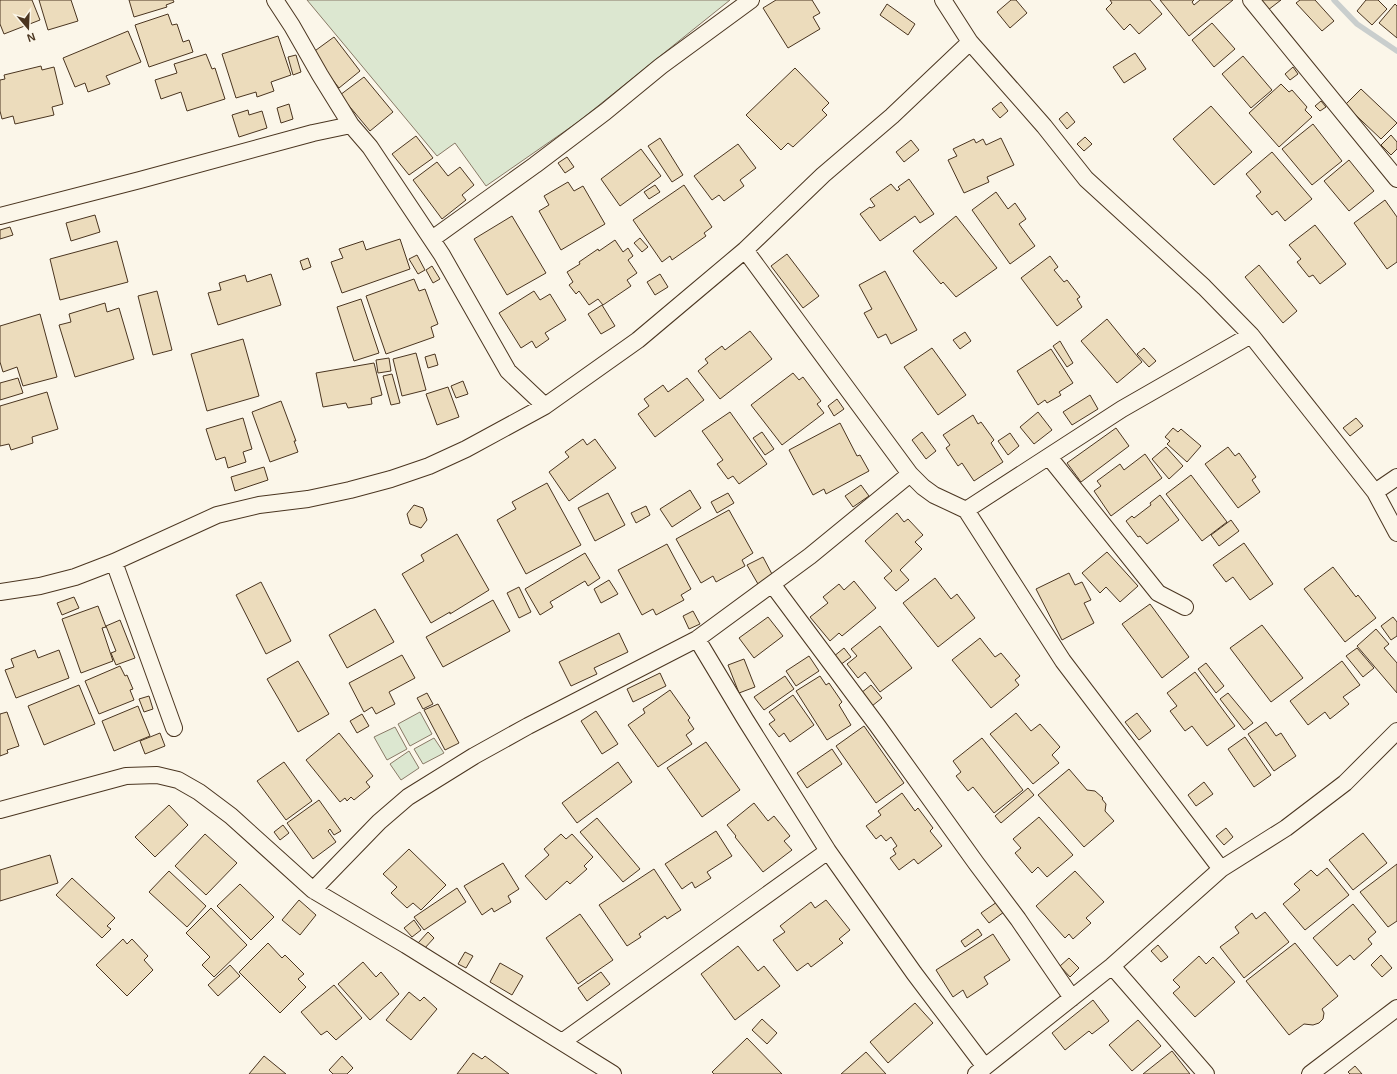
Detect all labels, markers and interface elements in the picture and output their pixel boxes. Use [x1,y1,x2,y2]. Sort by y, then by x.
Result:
north arrow [8,8,48,48]
text: N [25,30,37,44]

